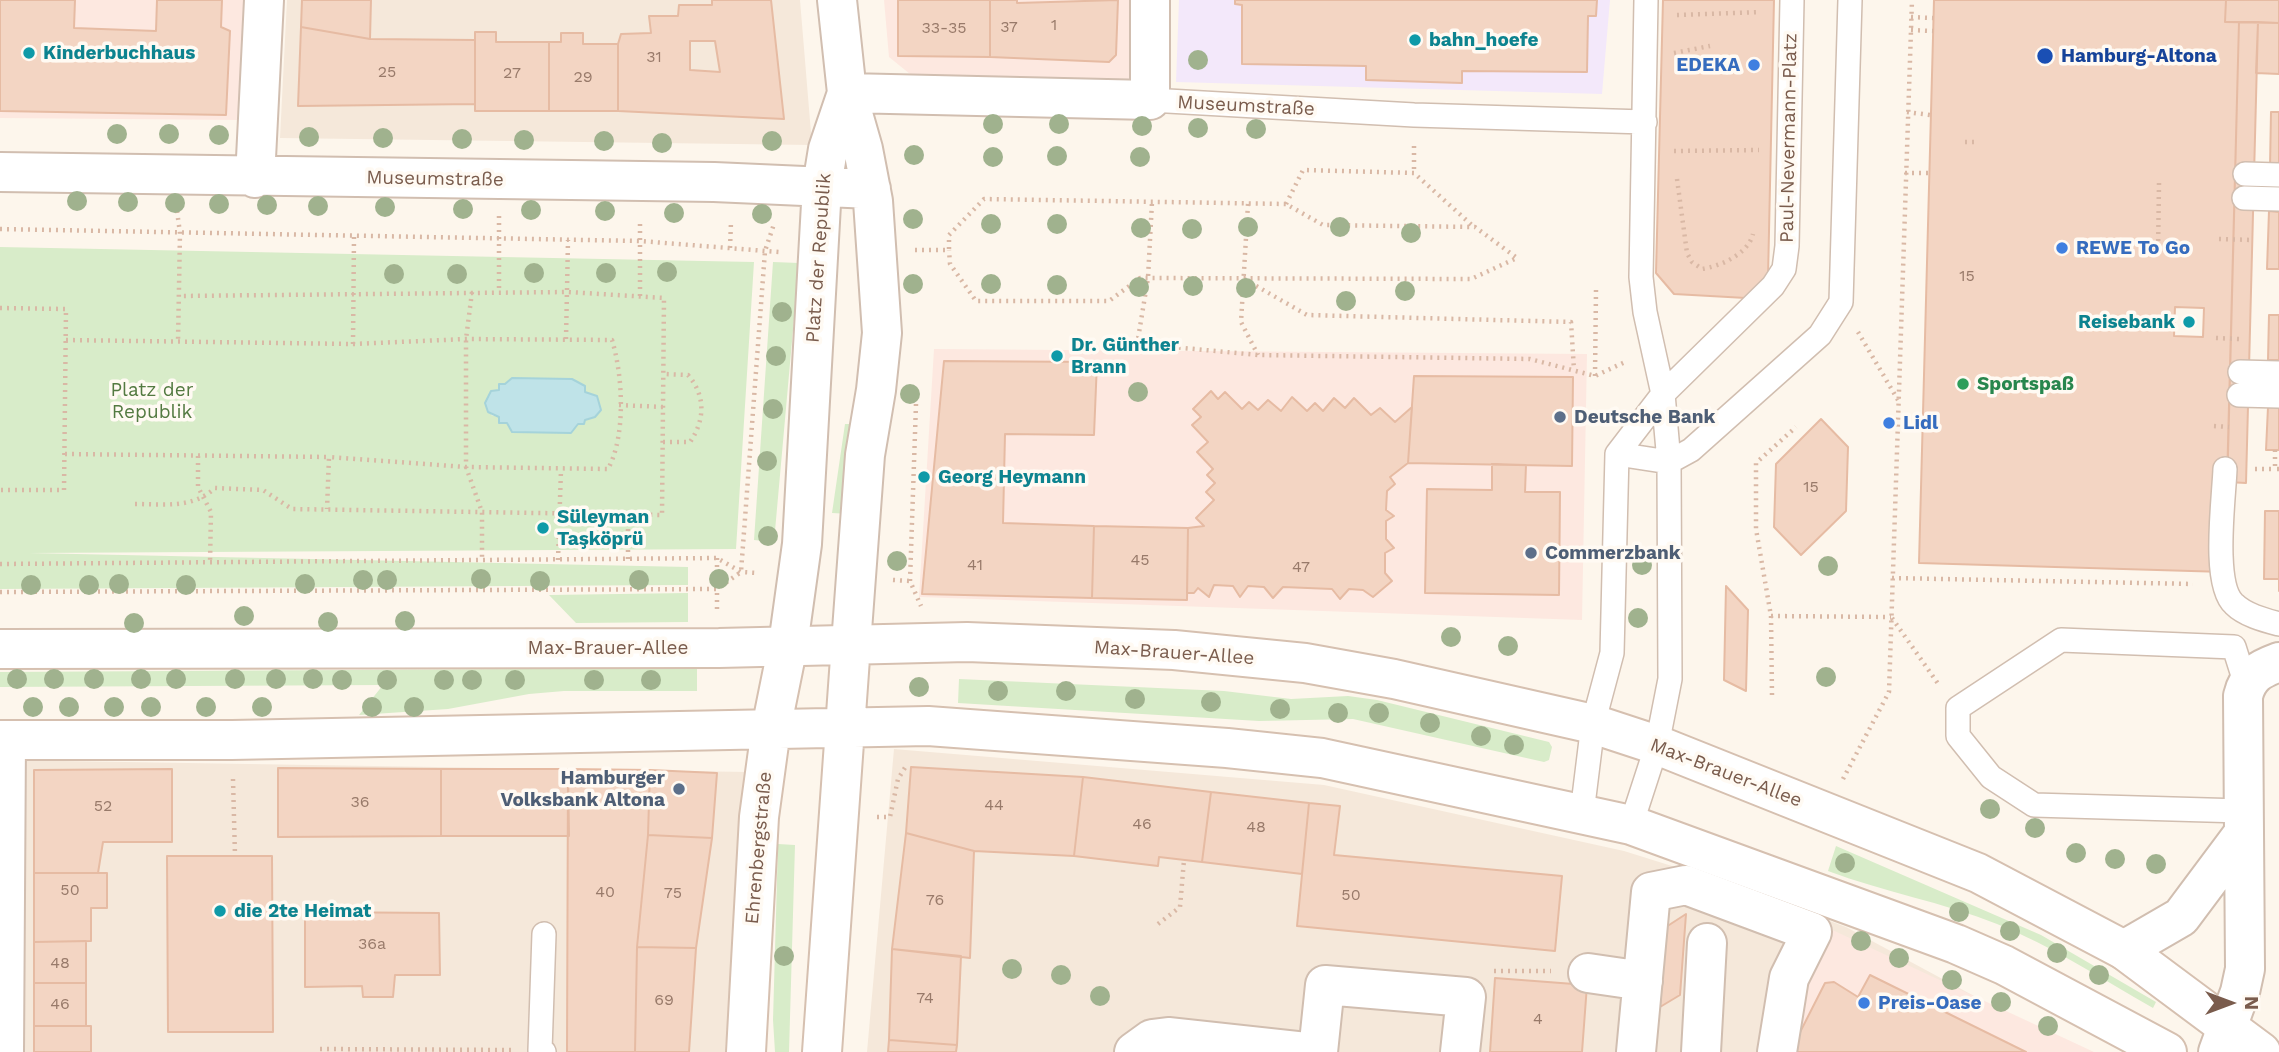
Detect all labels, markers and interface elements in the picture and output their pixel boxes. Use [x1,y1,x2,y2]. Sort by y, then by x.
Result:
house number: 1 [1051,15,1057,35]
house number: 37 [1000,17,1018,37]
house number: 33-35 [921,18,967,38]
place label: bahn_hoefe [1429,29,1539,51]
marker: bahn_hoefe [1407,32,1423,48]
street label: Paul-Nevermann-Platz [1776,33,1802,243]
place label: Kinderbuchhaus [43,42,195,64]
marker: Kinderbuchhaus [21,45,37,61]
place label: Hamburg-Altona [2061,45,2217,67]
marker: Hamburg-Altona [2035,46,2055,66]
house number: 31 [646,47,662,67]
place label: EDEKA [1676,54,1740,76]
marker: EDEKA [1746,57,1762,73]
house number: 25 [378,62,396,82]
house number: 27 [503,63,521,83]
house number: 29 [573,67,593,87]
street label: Museumstraße [1177,91,1315,121]
street label: Museumstraße [366,166,504,192]
street label: Platz der Republik [802,172,836,344]
place label: REWE To Go [2076,237,2190,259]
marker: REWE To Go [2054,240,2070,256]
house number: 15 [1959,266,1975,286]
place label: Reisebank [2078,311,2175,333]
marker: Reisebank [2181,314,2197,330]
place label: Dr. Günther Brann [1071,334,1179,378]
marker: Dr. Günther Brann [1049,348,1065,364]
place label: Sportspaß [1977,373,2074,395]
marker: Sportspaß [1955,376,1971,392]
park label: Platz der Republik [111,379,193,423]
place label: Deutsche Bank [1574,406,1715,428]
marker: Deutsche Bank [1552,409,1568,425]
place label: Lidl [1903,412,1938,434]
marker: Lidl [1881,415,1897,431]
place label: Georg Heymann [938,466,1086,488]
marker: Georg Heymann [916,469,932,485]
house number: 15 [1803,477,1819,497]
place label: Süleyman Taşköprü [557,506,649,550]
marker: Süleyman Taşköprü [535,520,551,536]
place label: Commerzbank [1545,542,1680,564]
marker: Commerzbank [1523,545,1539,561]
house number: 45 [1130,550,1150,570]
house number: 41 [967,555,983,575]
house number: 47 [1292,557,1310,577]
street label: Max-Brauer-Allee [1093,636,1255,670]
street label: Max-Brauer-Allee [528,637,688,659]
street label: Max-Brauer-Allee [1647,734,1805,812]
place label: Hamburger Volksbank Altona [501,767,665,811]
street label: Ehrenbergstraße [741,771,777,925]
marker: Hamburger Volksbank Altona [671,781,687,797]
house number: 36 [350,792,370,812]
house number: 44 [984,795,1004,815]
house number: 52 [94,796,112,816]
house number: 46 [1132,814,1152,834]
house number: 48 [1246,817,1266,837]
house number: 50 [60,880,80,900]
house number: 40 [595,882,615,902]
house number: 75 [664,883,682,903]
house number: 50 [1341,885,1361,905]
house number: 76 [926,890,944,910]
place label: die 2te Heimat [234,900,371,922]
marker: die 2te Heimat [212,903,228,919]
house number: 36a [358,934,386,954]
house number: 48 [50,953,70,973]
north arrow [2195,968,2265,1038]
house number: 74 [916,988,934,1008]
house number: 69 [654,990,674,1010]
place label: Preis-Oase [1878,992,1981,1014]
house number: 46 [50,994,70,1014]
marker: Preis-Oase [1856,995,1872,1011]
text: N [2240,996,2263,1010]
house number: 4 [1533,1009,1543,1029]

